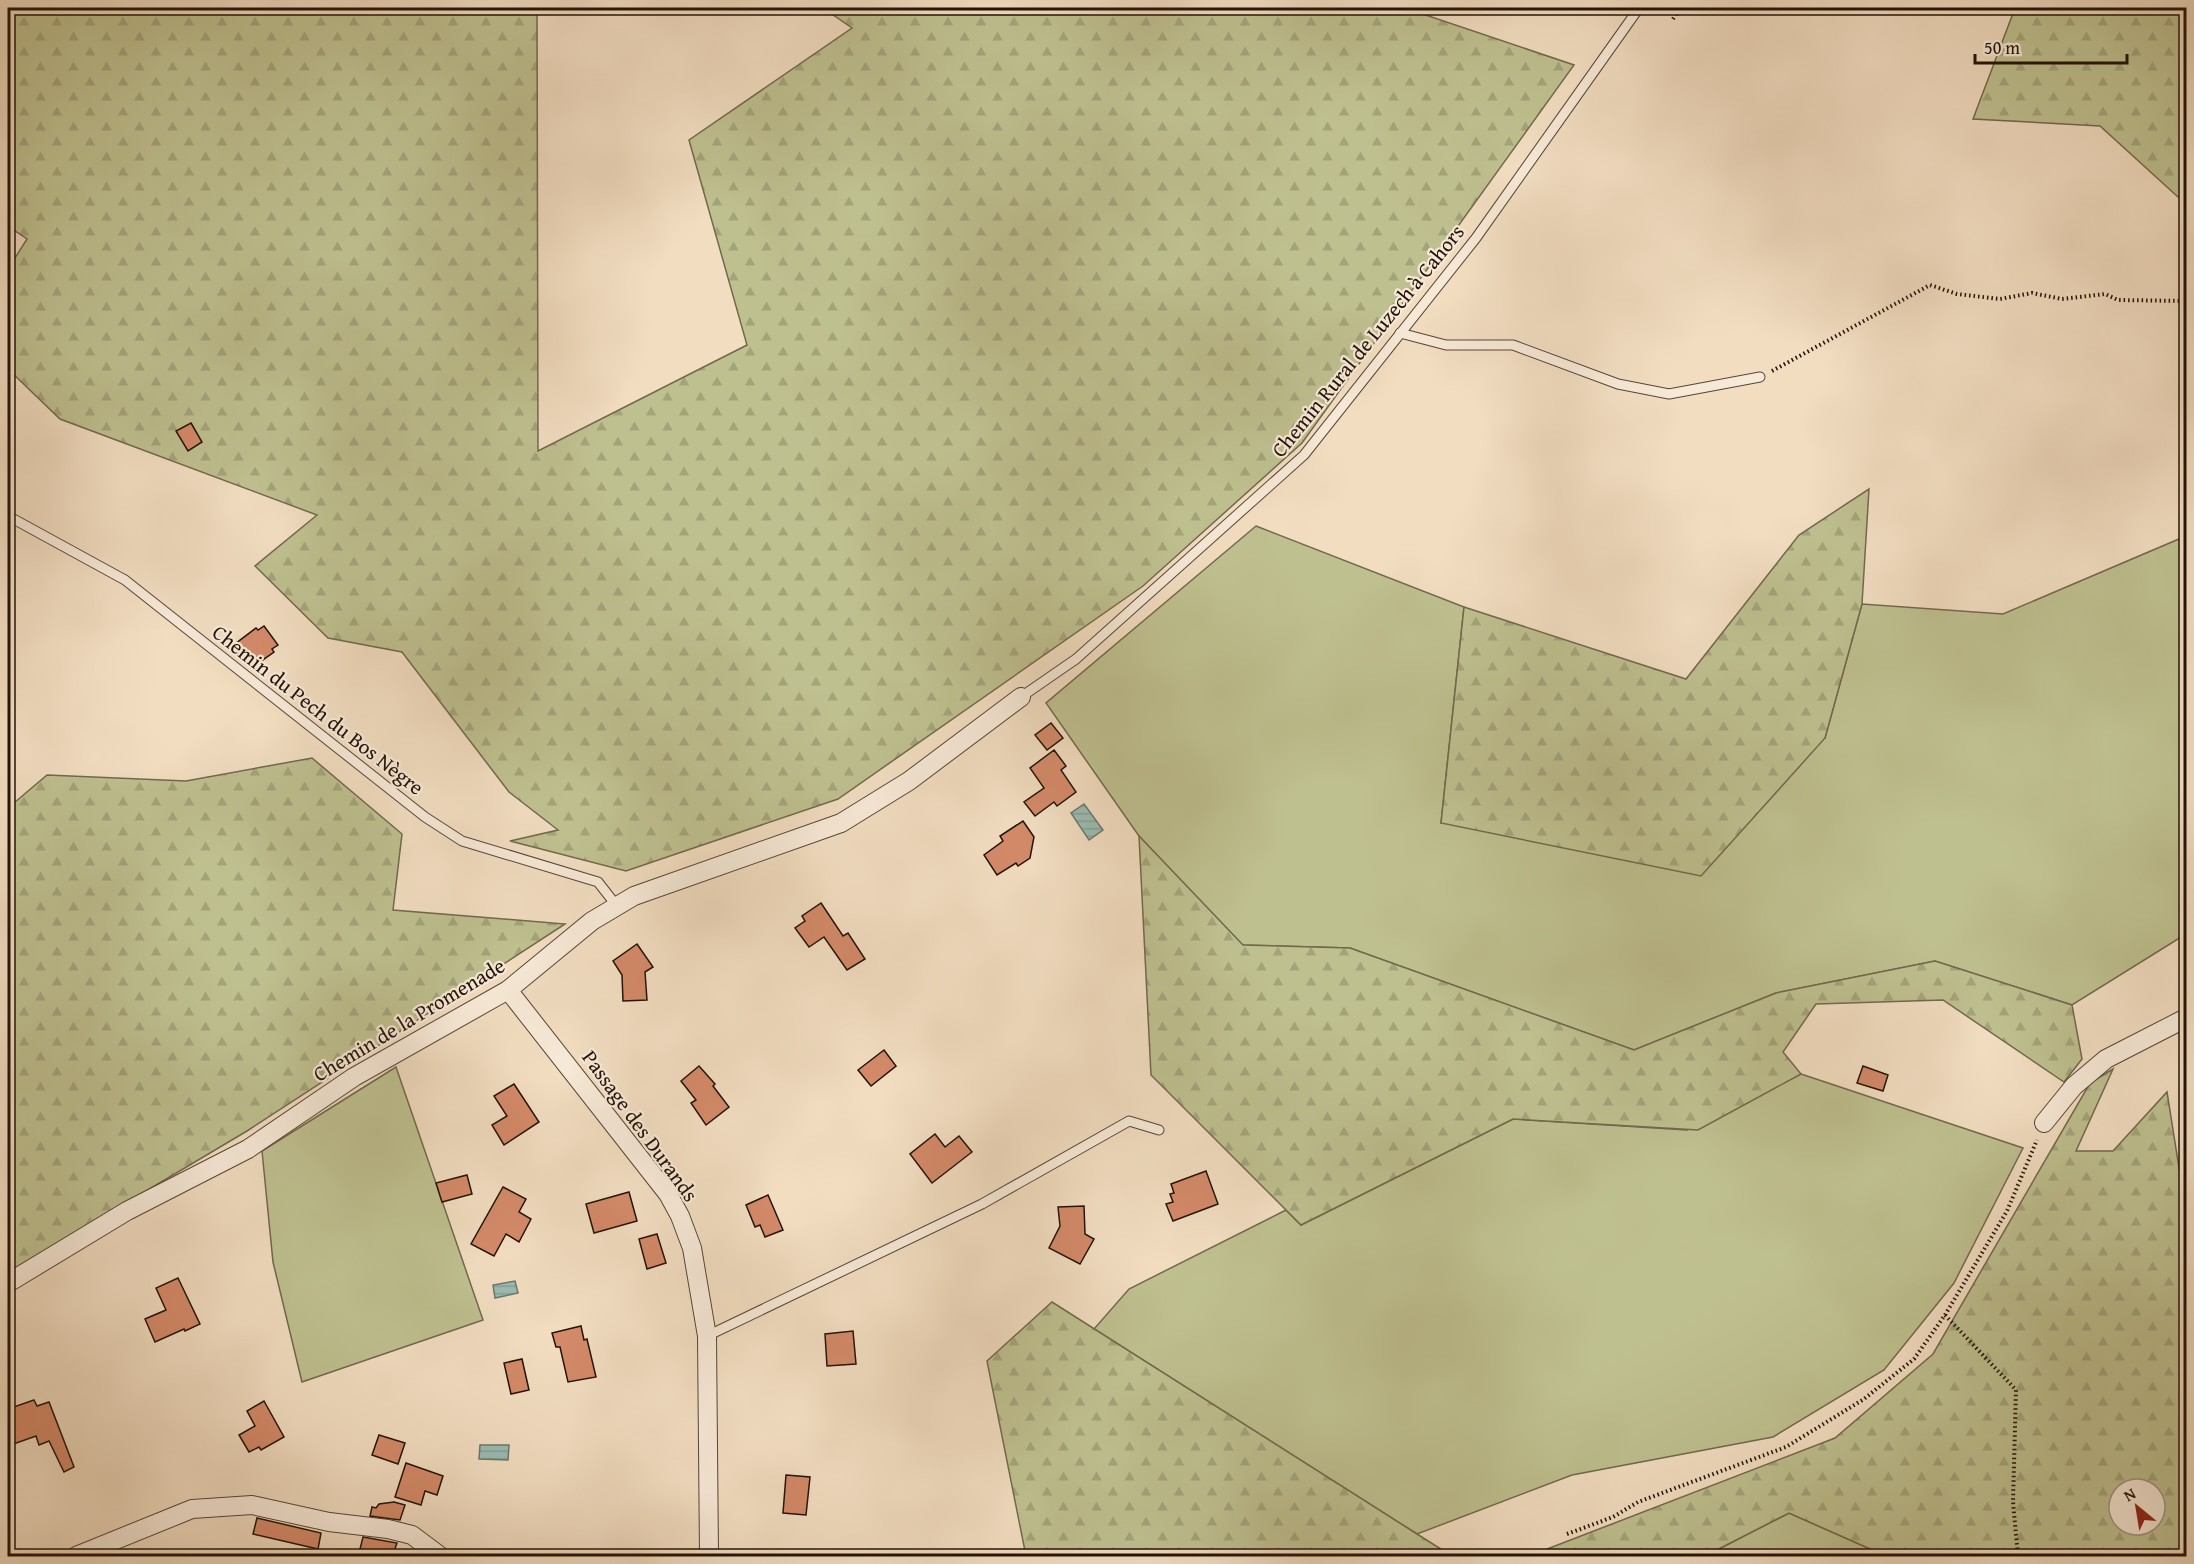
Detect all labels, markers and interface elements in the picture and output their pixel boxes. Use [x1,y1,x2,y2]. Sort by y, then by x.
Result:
scale bar [1975,27,2126,65]
text: 50 m [1984,34,2020,61]
street label: Chemin Rural de Luzech à Cahors [1264,217,1472,464]
street label: Chemin du Pech du Bos Nègre [206,617,431,802]
street label: Chemin de la Promenade [307,950,511,1089]
street label: Passage des Durands [575,1044,706,1208]
north arrow [2107,1477,2167,1537]
text: N [2119,1481,2140,1507]

